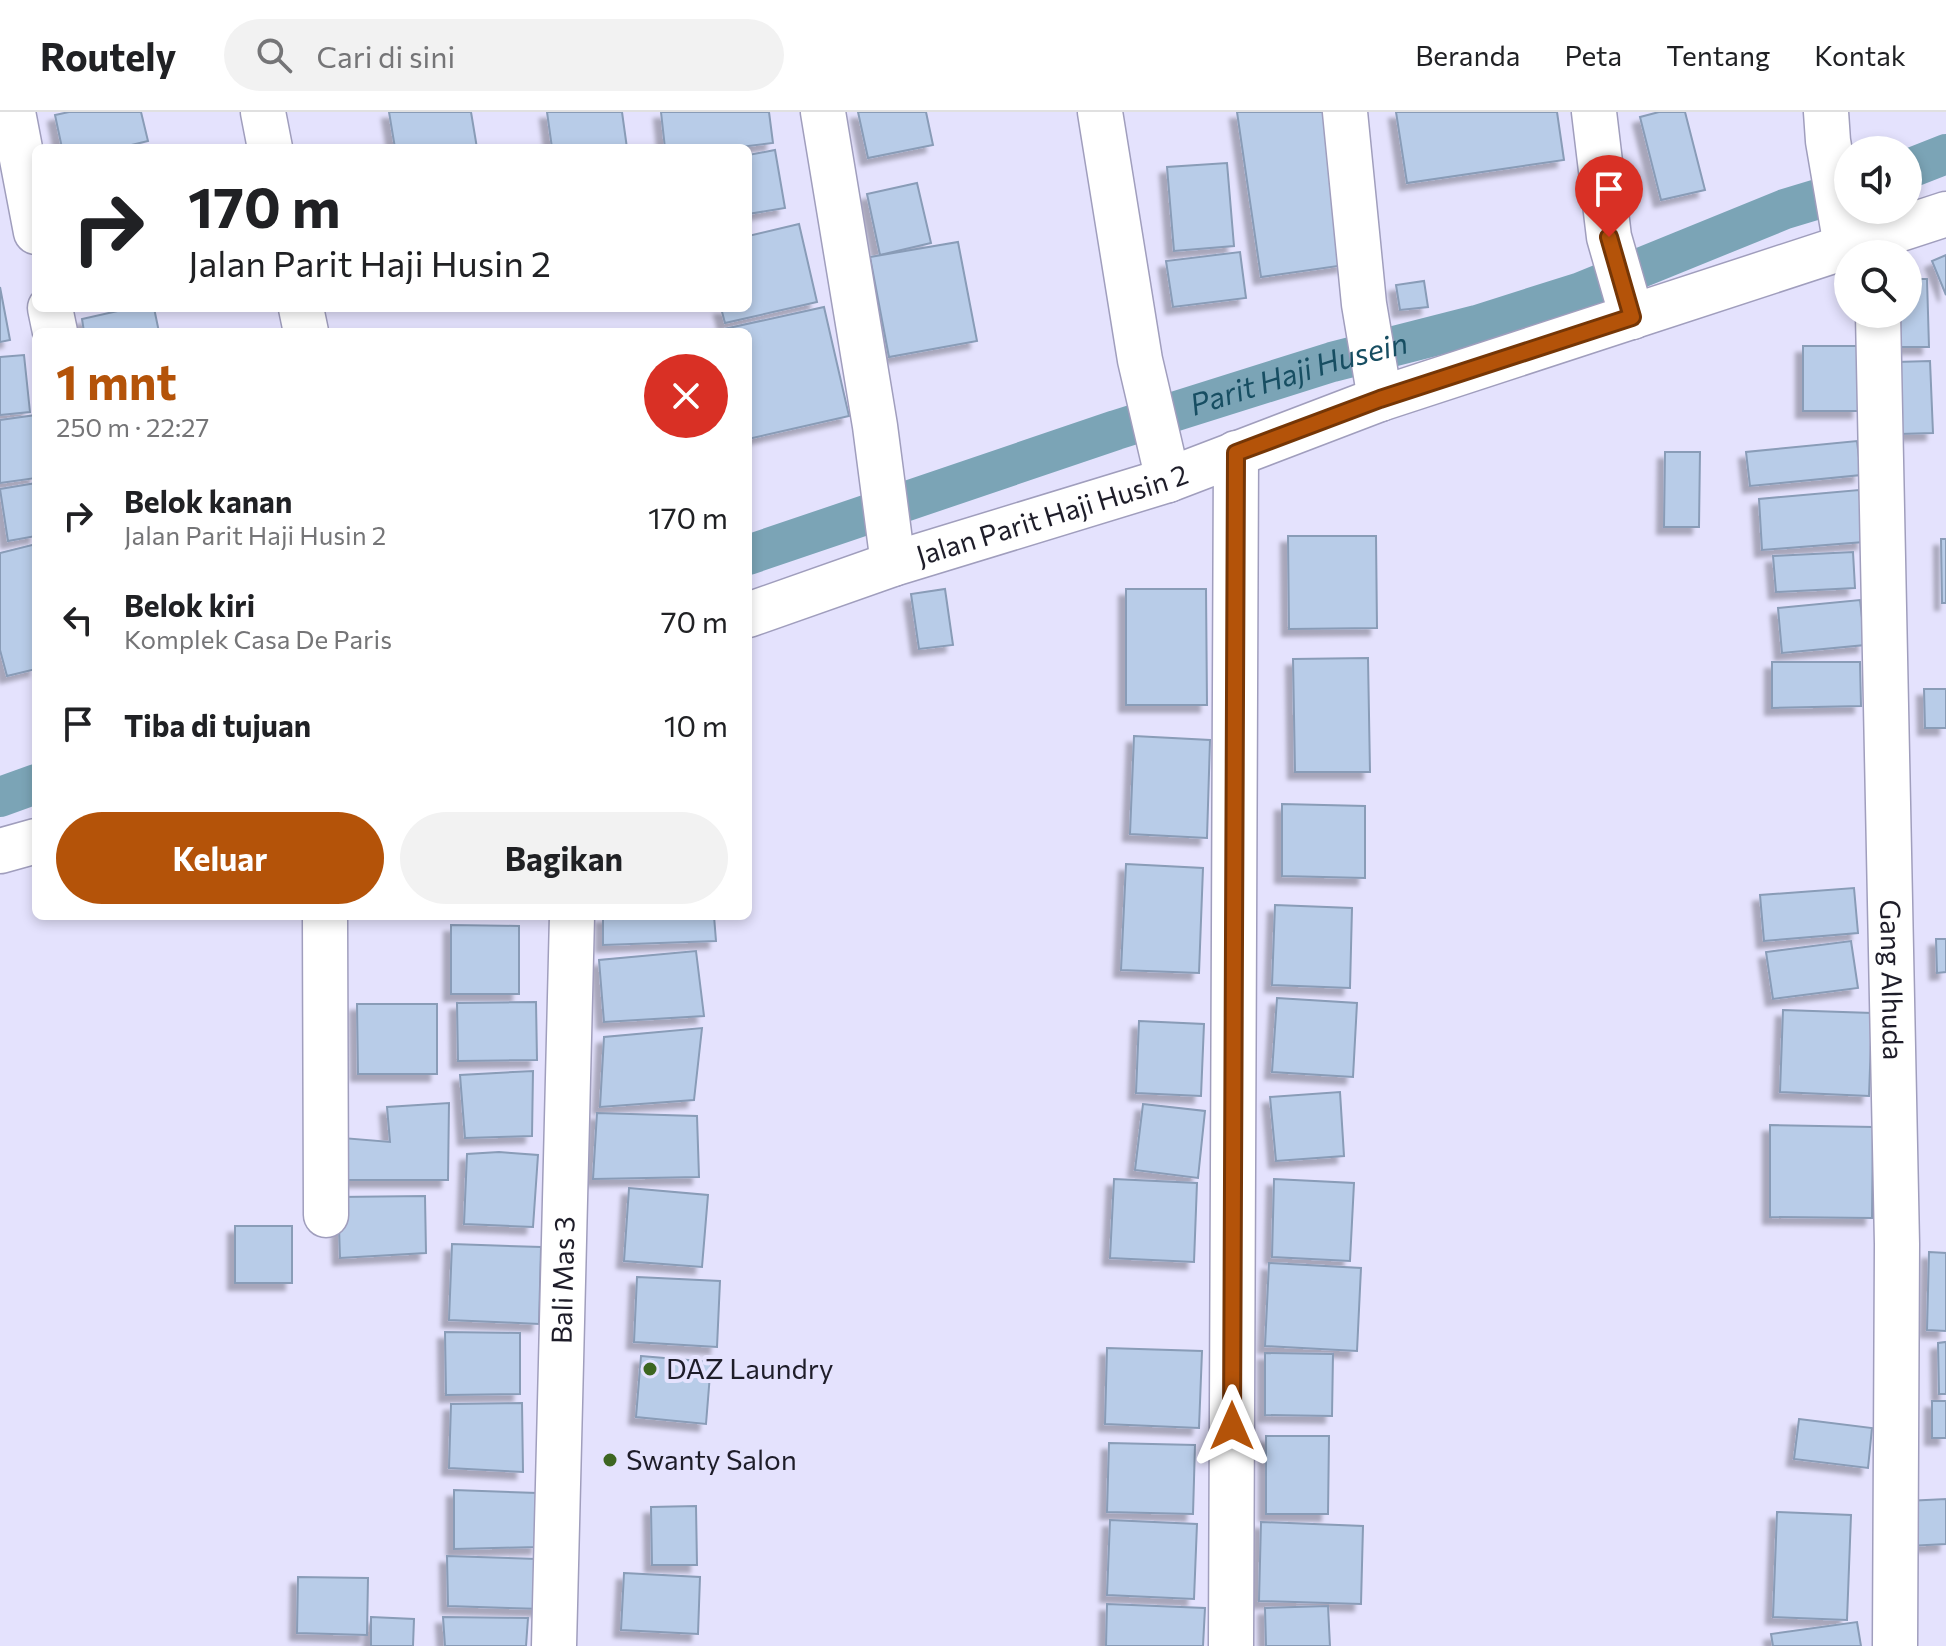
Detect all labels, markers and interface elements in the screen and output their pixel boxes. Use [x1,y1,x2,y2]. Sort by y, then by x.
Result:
search box [224,19,784,91]
text: Routely [40,32,176,79]
icon: search [252,33,296,77]
text: Cari di sini [316,37,455,74]
text: Beranda [1415,38,1520,72]
text: Peta [1564,38,1622,72]
text: Tentang [1666,38,1770,72]
text: Kontak [1814,38,1906,72]
map controls [1834,136,1922,328]
button: sound [1834,136,1922,224]
pin [1575,155,1643,237]
icon: arrive [1587,167,1631,211]
text: 170 m [188,171,341,240]
icon: right [56,176,160,280]
text: Jalan Parit Haji Husin 2 [188,240,551,284]
button: search [1834,240,1922,328]
water label: Parit Haji Husein [1185,322,1411,422]
text: 1 mnt [56,351,177,410]
button: close [644,354,728,438]
text: 250 m · 22:27 [56,411,209,442]
street label: Jalan Parit Haji Husin 2 [912,456,1192,572]
text: Belok kanan [124,482,292,519]
icon: right [56,494,100,538]
text: 170 m [648,498,728,535]
text: Jalan Parit Haji Husin 2 [124,519,386,550]
text: Belok kiri [124,586,255,623]
icon: left [56,598,100,642]
text: 70 m [661,602,728,639]
text: Komplek Casa De Paris [124,623,392,654]
icon: arrive [56,702,100,746]
text: Tiba di tujuan [124,706,311,743]
text: 10 m [664,706,728,743]
button: Keluar [56,812,384,904]
button: Bagikan [400,812,728,904]
street label: Gang Alhuda [1874,899,1911,1061]
street label: Bali Mas 3 [543,1216,581,1344]
place label: DAZ Laundry [666,1351,833,1385]
marker: DAZ Laundry [641,1360,659,1378]
position arrow [1190,1384,1274,1468]
place label: Swanty Salon [626,1442,797,1476]
marker: Swanty Salon [601,1451,619,1469]

